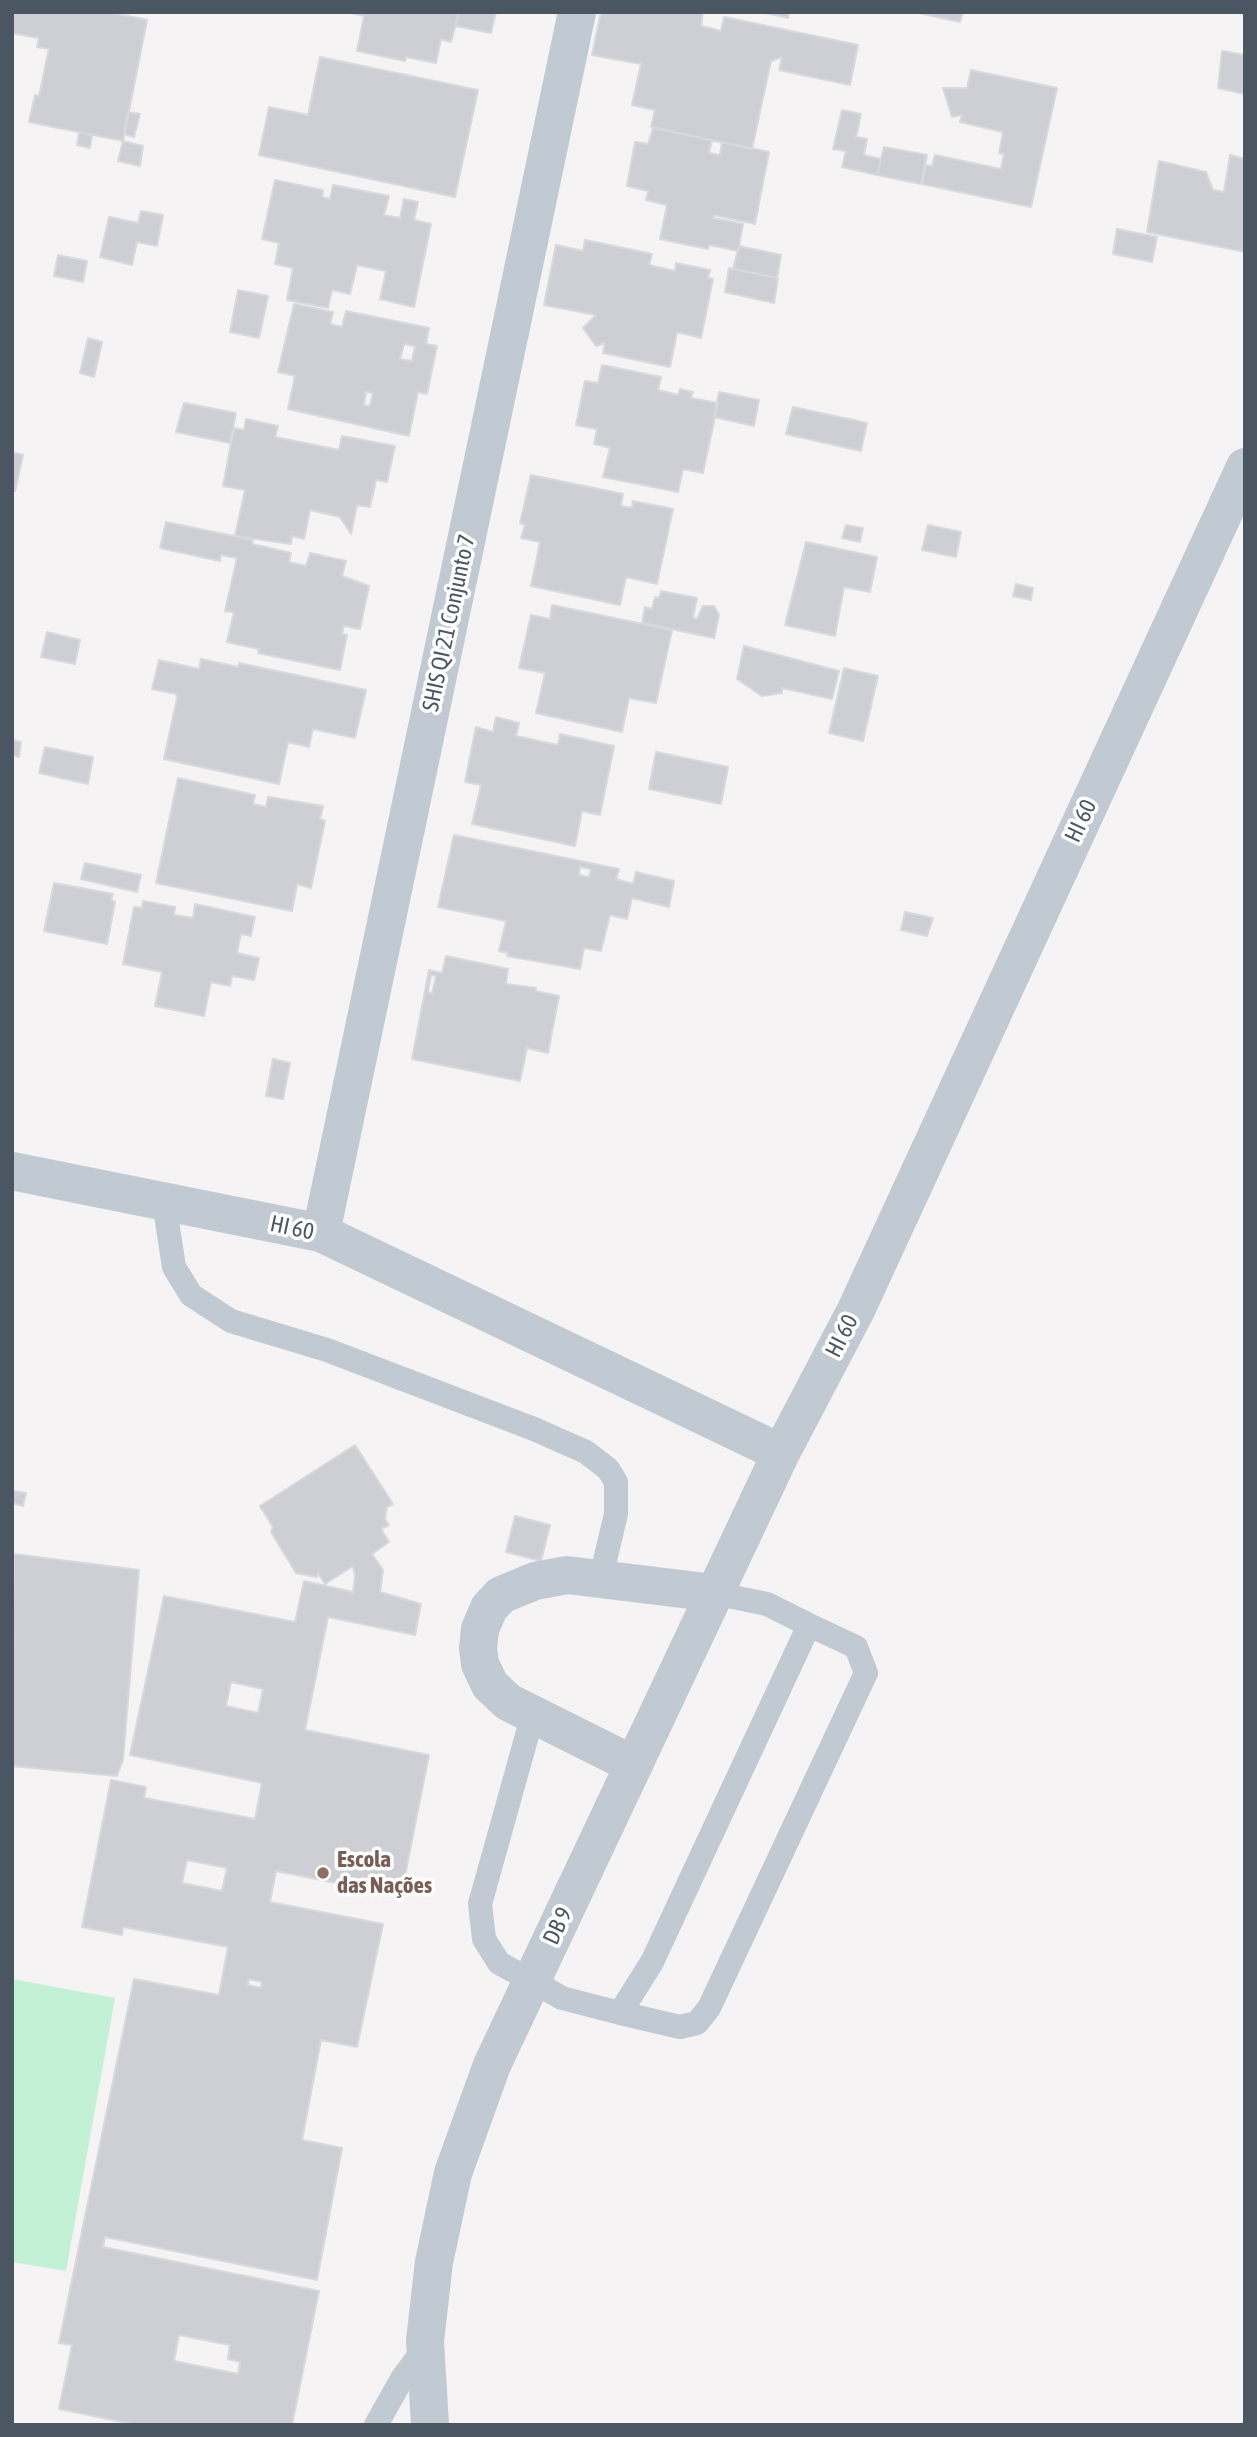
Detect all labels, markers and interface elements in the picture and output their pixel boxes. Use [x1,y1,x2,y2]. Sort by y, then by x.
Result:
street label: SHIS QI 21 Conjunto 7 [417,532,481,714]
street label: HI 60 [1059,795,1103,847]
street label: HI 60 [268,1210,316,1246]
street label: HI 60 [820,1310,864,1362]
place label: Escola das Nações [337,1846,432,1900]
marker: Escola das Nações [315,1865,331,1881]
street label: DB 9 [538,1903,578,1949]

